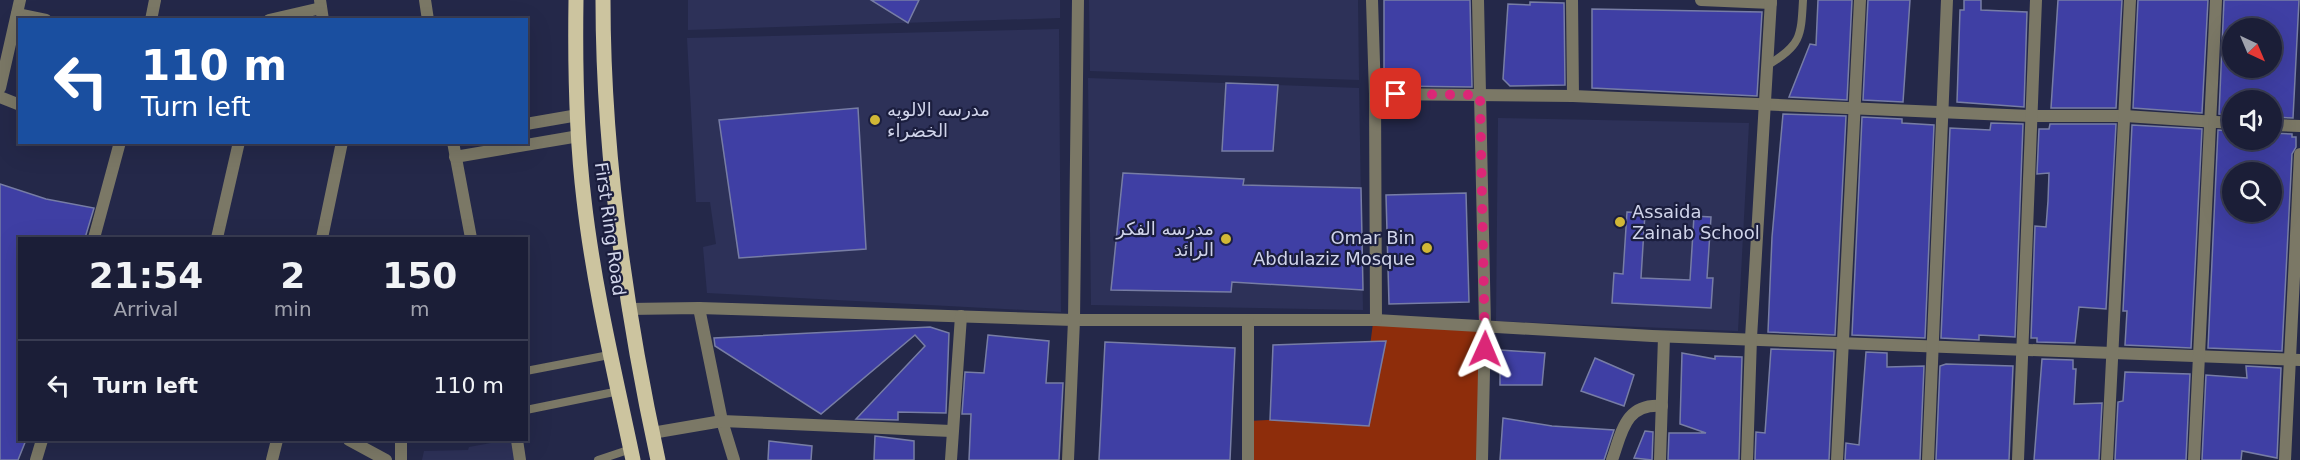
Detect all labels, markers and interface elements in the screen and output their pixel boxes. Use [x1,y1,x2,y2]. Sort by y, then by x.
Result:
north arrow [2222,18,2282,78]
map controls [2222,18,2282,222]
text: 110 m [141,41,287,90]
icon: left [42,42,120,120]
pin [1370,68,1421,119]
icon: arrive [1379,77,1412,110]
button: sound [2222,90,2282,150]
text: Turn left [141,91,251,122]
place label: مدرسه الالويه الخضراء [887,99,990,142]
marker: مدرسه الالويه الخضراء [868,113,882,127]
street label: First Ring Road [591,161,630,297]
button: search [2222,162,2282,222]
place label: Assaida Zainab School [1632,201,1760,243]
marker: Assaida Zainab School [1613,215,1627,229]
place label: مدرسه الفكر الرائد [1115,218,1214,261]
place label: Omar Bin Abdulaziz Mosque [1253,227,1415,269]
marker: مدرسه الفكر الرائد [1219,232,1233,246]
marker: Omar Bin Abdulaziz Mosque [1420,241,1434,255]
text: 21:54 [89,255,203,296]
text: 2 [280,255,305,296]
text: 150 [382,255,457,296]
text: Arrival [113,297,178,321]
text: min [274,297,312,321]
text: m [410,297,430,321]
position arrow [1453,317,1517,381]
icon: left [42,369,75,402]
text: Turn left [93,373,198,398]
text: 110 m [434,373,504,398]

